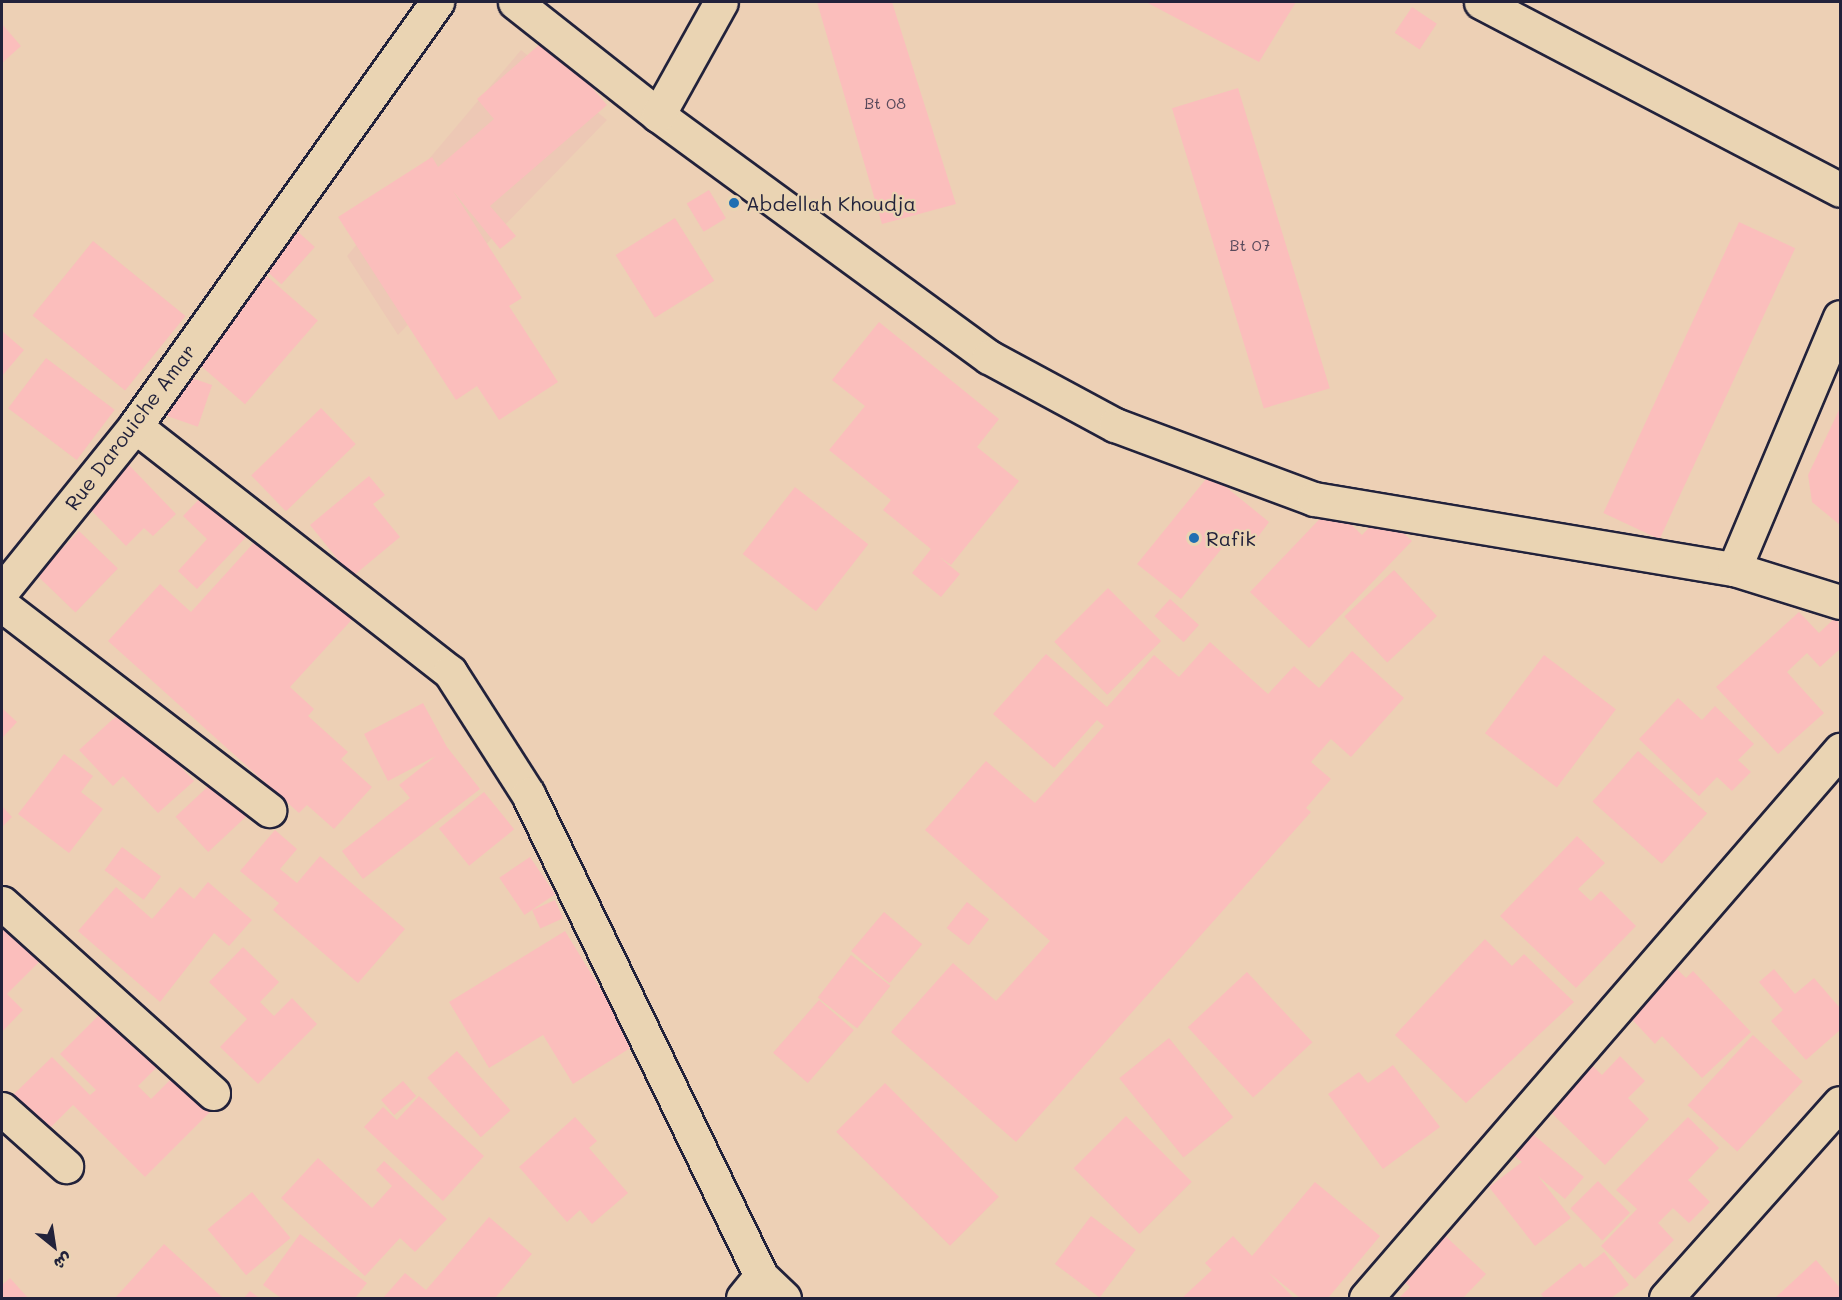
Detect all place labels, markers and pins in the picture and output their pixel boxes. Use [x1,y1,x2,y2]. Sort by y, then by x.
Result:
place label: Abdellah Khoudja [746,191,916,215]
marker: Abdellah Khoudja [727,196,741,210]
place label: Rafik [1206,526,1256,550]
marker: Rafik [1187,531,1201,545]

